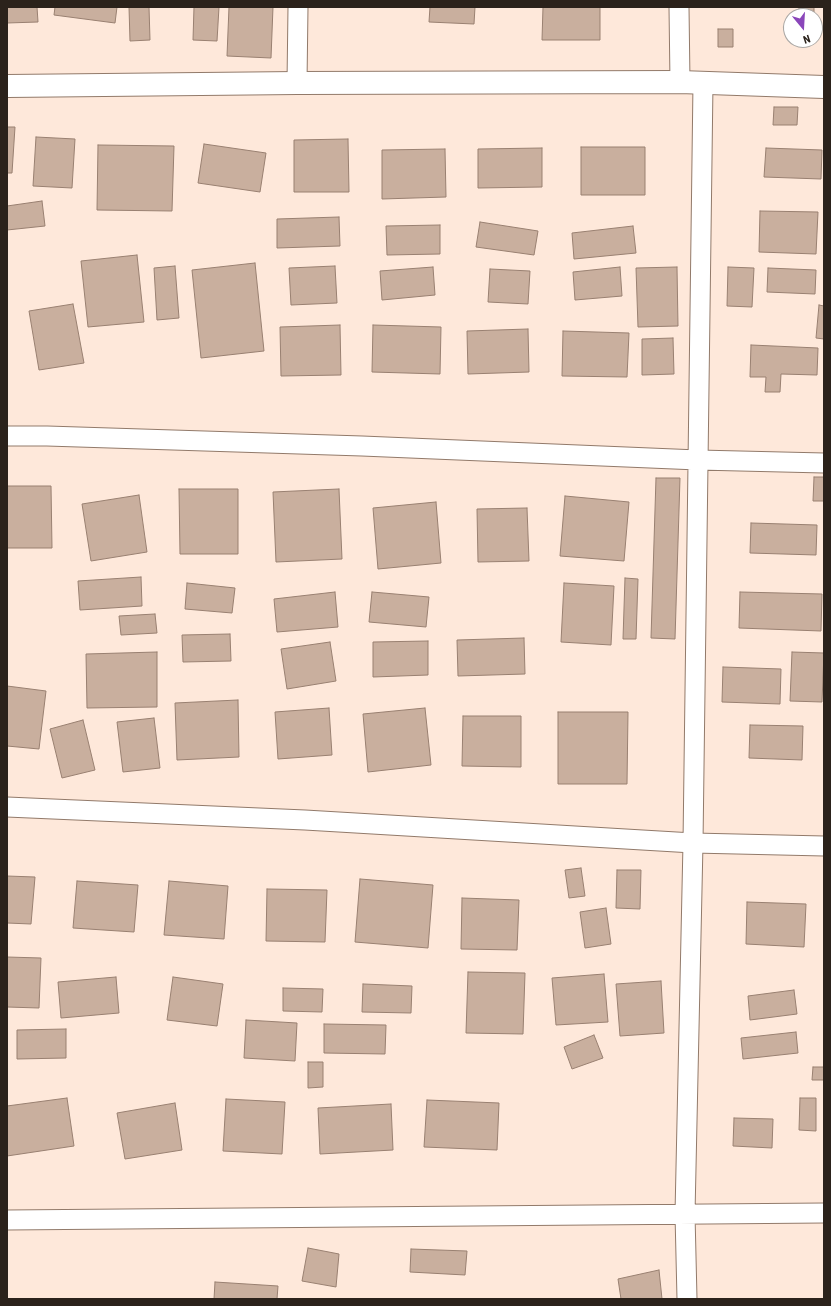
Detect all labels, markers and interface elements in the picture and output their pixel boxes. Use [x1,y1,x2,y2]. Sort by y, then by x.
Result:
north arrow [783,8,823,48]
text: N [801,32,812,46]

